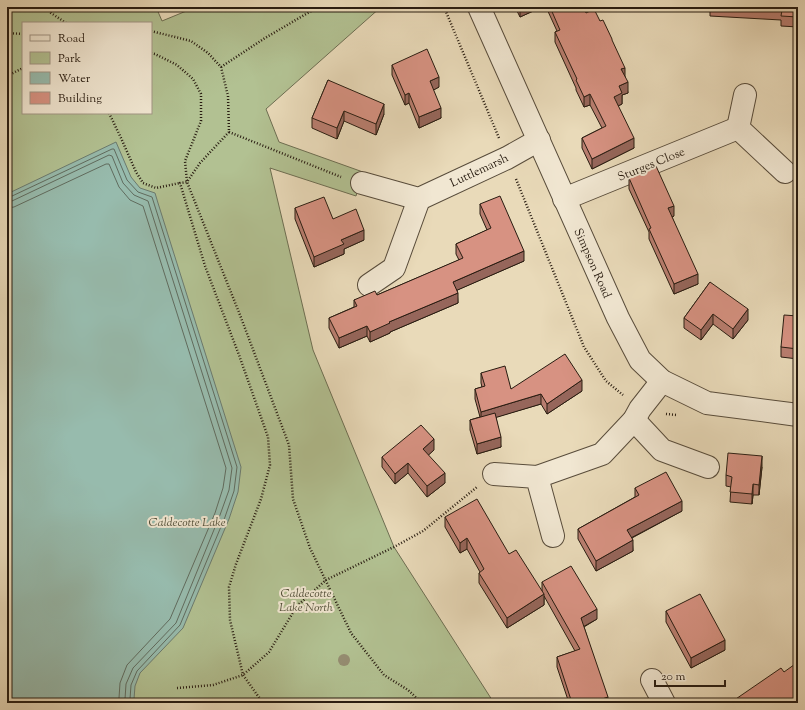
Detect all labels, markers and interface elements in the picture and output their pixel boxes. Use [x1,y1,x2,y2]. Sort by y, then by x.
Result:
legend [22,22,152,114]
text: Road [58,30,85,48]
text: Park [58,50,81,68]
text: Water [58,70,91,88]
text: Building [58,90,102,108]
street label: Sturges Close [615,143,688,187]
street label: Luttlemarsh [447,149,512,192]
street label: Simpson Road [569,226,616,301]
park label: Caldecotte Lake [148,514,226,532]
park label: Caldecotte Lake North [279,585,333,617]
scale bar [655,662,725,688]
text: 20 m [661,668,686,686]

